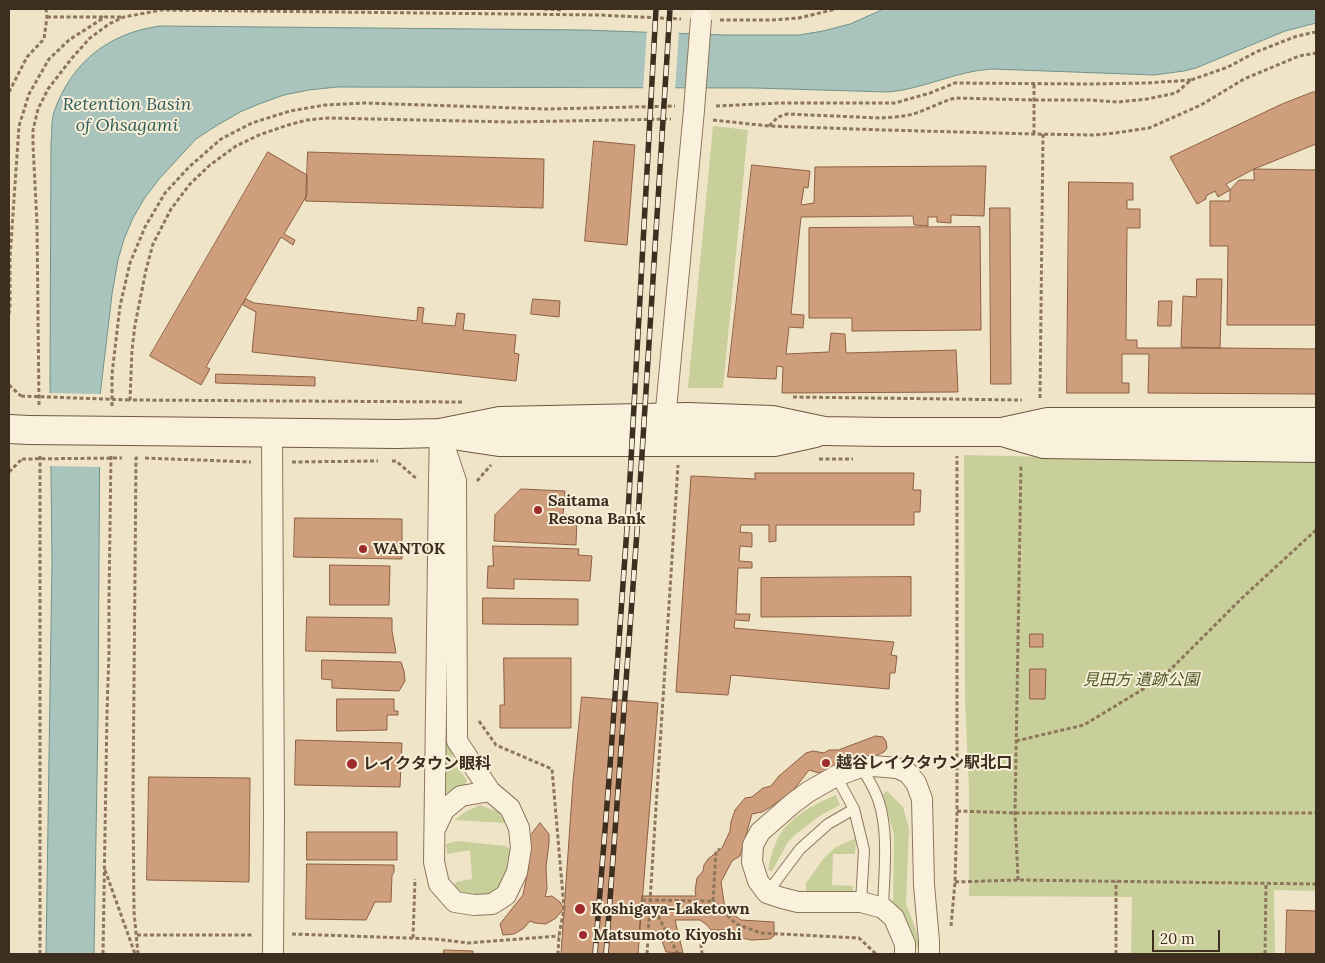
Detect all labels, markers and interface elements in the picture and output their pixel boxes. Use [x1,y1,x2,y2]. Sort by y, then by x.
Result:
water label: Retention Basin of Ohsagami [62,94,192,136]
place label: Saitama Resona Bank [548,491,646,529]
marker: Saitama Resona Bank [532,504,544,516]
place label: WANTOK [373,539,445,559]
marker: WANTOK [357,543,369,555]
park label: 見田方 遺跡公園 [1083,670,1199,690]
place label: 越谷レイクタウン駅北口 [836,753,1012,773]
place label: レイクタウン眼科 [363,754,491,774]
marker: レイクタウン眼科 [345,757,359,771]
marker: 越谷レイクタウン駅北口 [820,757,832,769]
place label: Koshigaya-Laketown [591,899,750,919]
marker: Koshigaya-Laketown [573,902,587,916]
scale bar [1155,920,1222,952]
place label: Matsumoto Kiyoshi [593,925,742,945]
marker: Matsumoto Kiyoshi [577,929,589,941]
text: 20 m [1160,929,1195,948]

